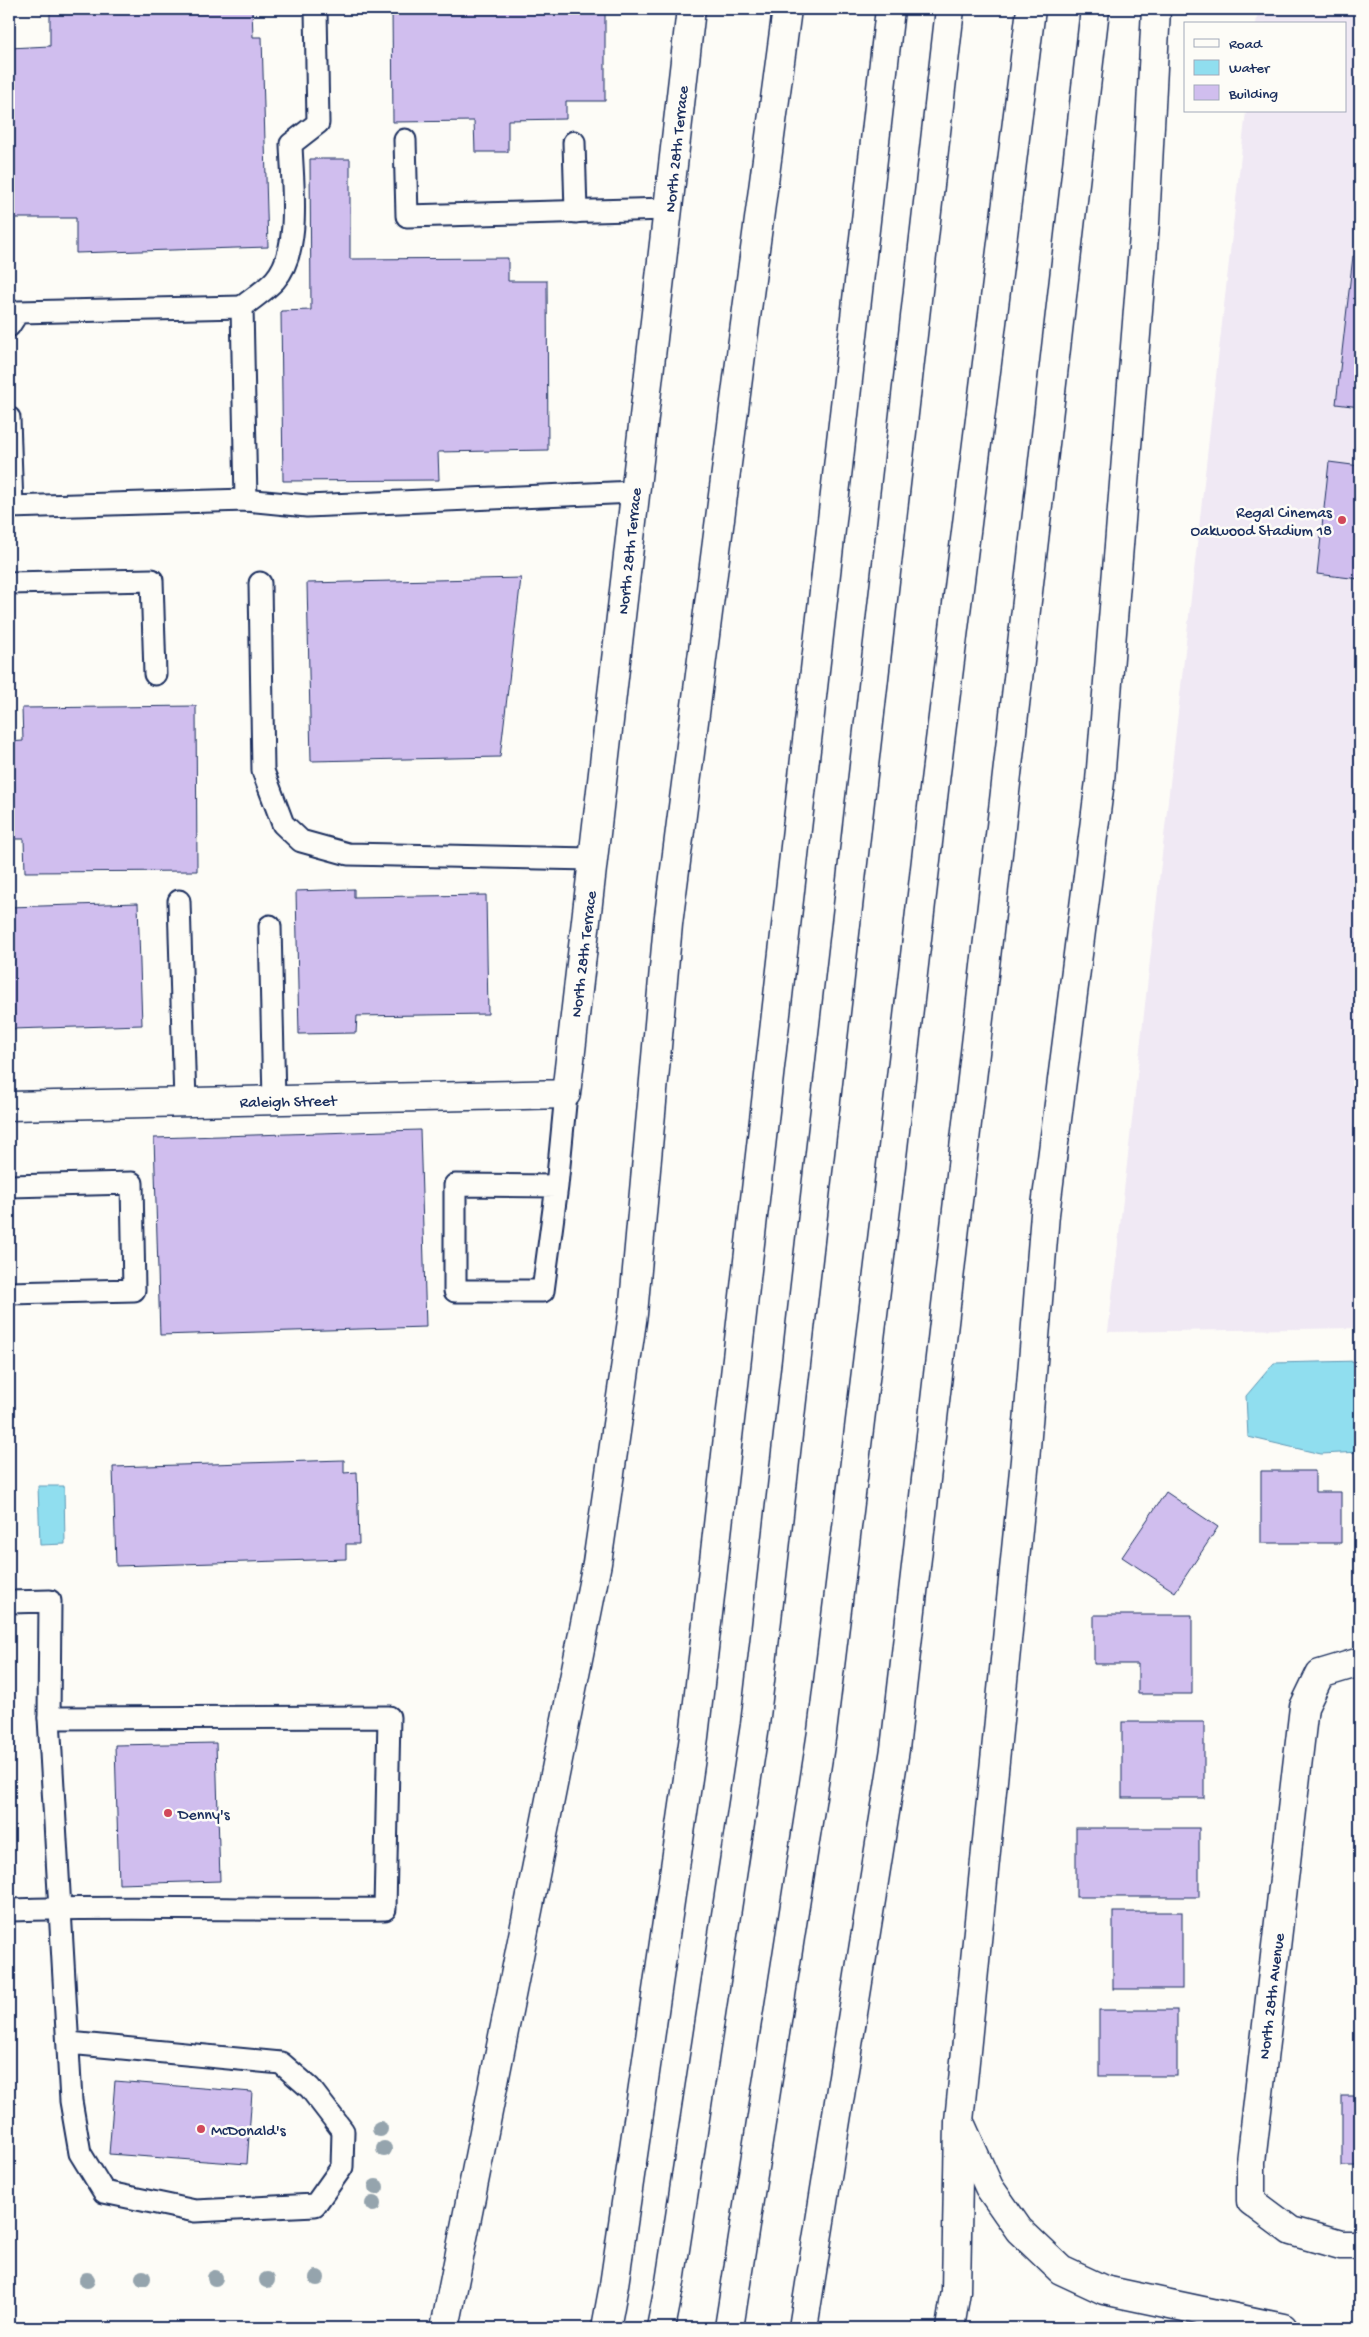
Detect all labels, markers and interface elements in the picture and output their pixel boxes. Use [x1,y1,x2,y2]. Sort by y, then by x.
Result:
legend [1184,22,1346,112]
text: Road [1229,36,1263,54]
text: Water [1229,60,1271,78]
street label: North 28th Terrace [662,84,695,214]
text: Building [1228,86,1278,104]
street label: North 28th Terrace [615,486,648,616]
place label: Regal Cinemas Oakwood Stadium 18 [1191,505,1333,542]
marker: Regal Cinemas Oakwood Stadium 18 [1336,514,1348,526]
street label: North 28th Terrace [568,889,603,1019]
street label: Raleigh Street [240,1093,338,1114]
marker: Denny's [162,1807,174,1819]
place label: Denny's [177,1807,231,1826]
street label: North 28th Avenue [1256,1932,1291,2061]
marker: McDonald's [195,2123,207,2135]
place label: McDonald's [211,2123,287,2142]

